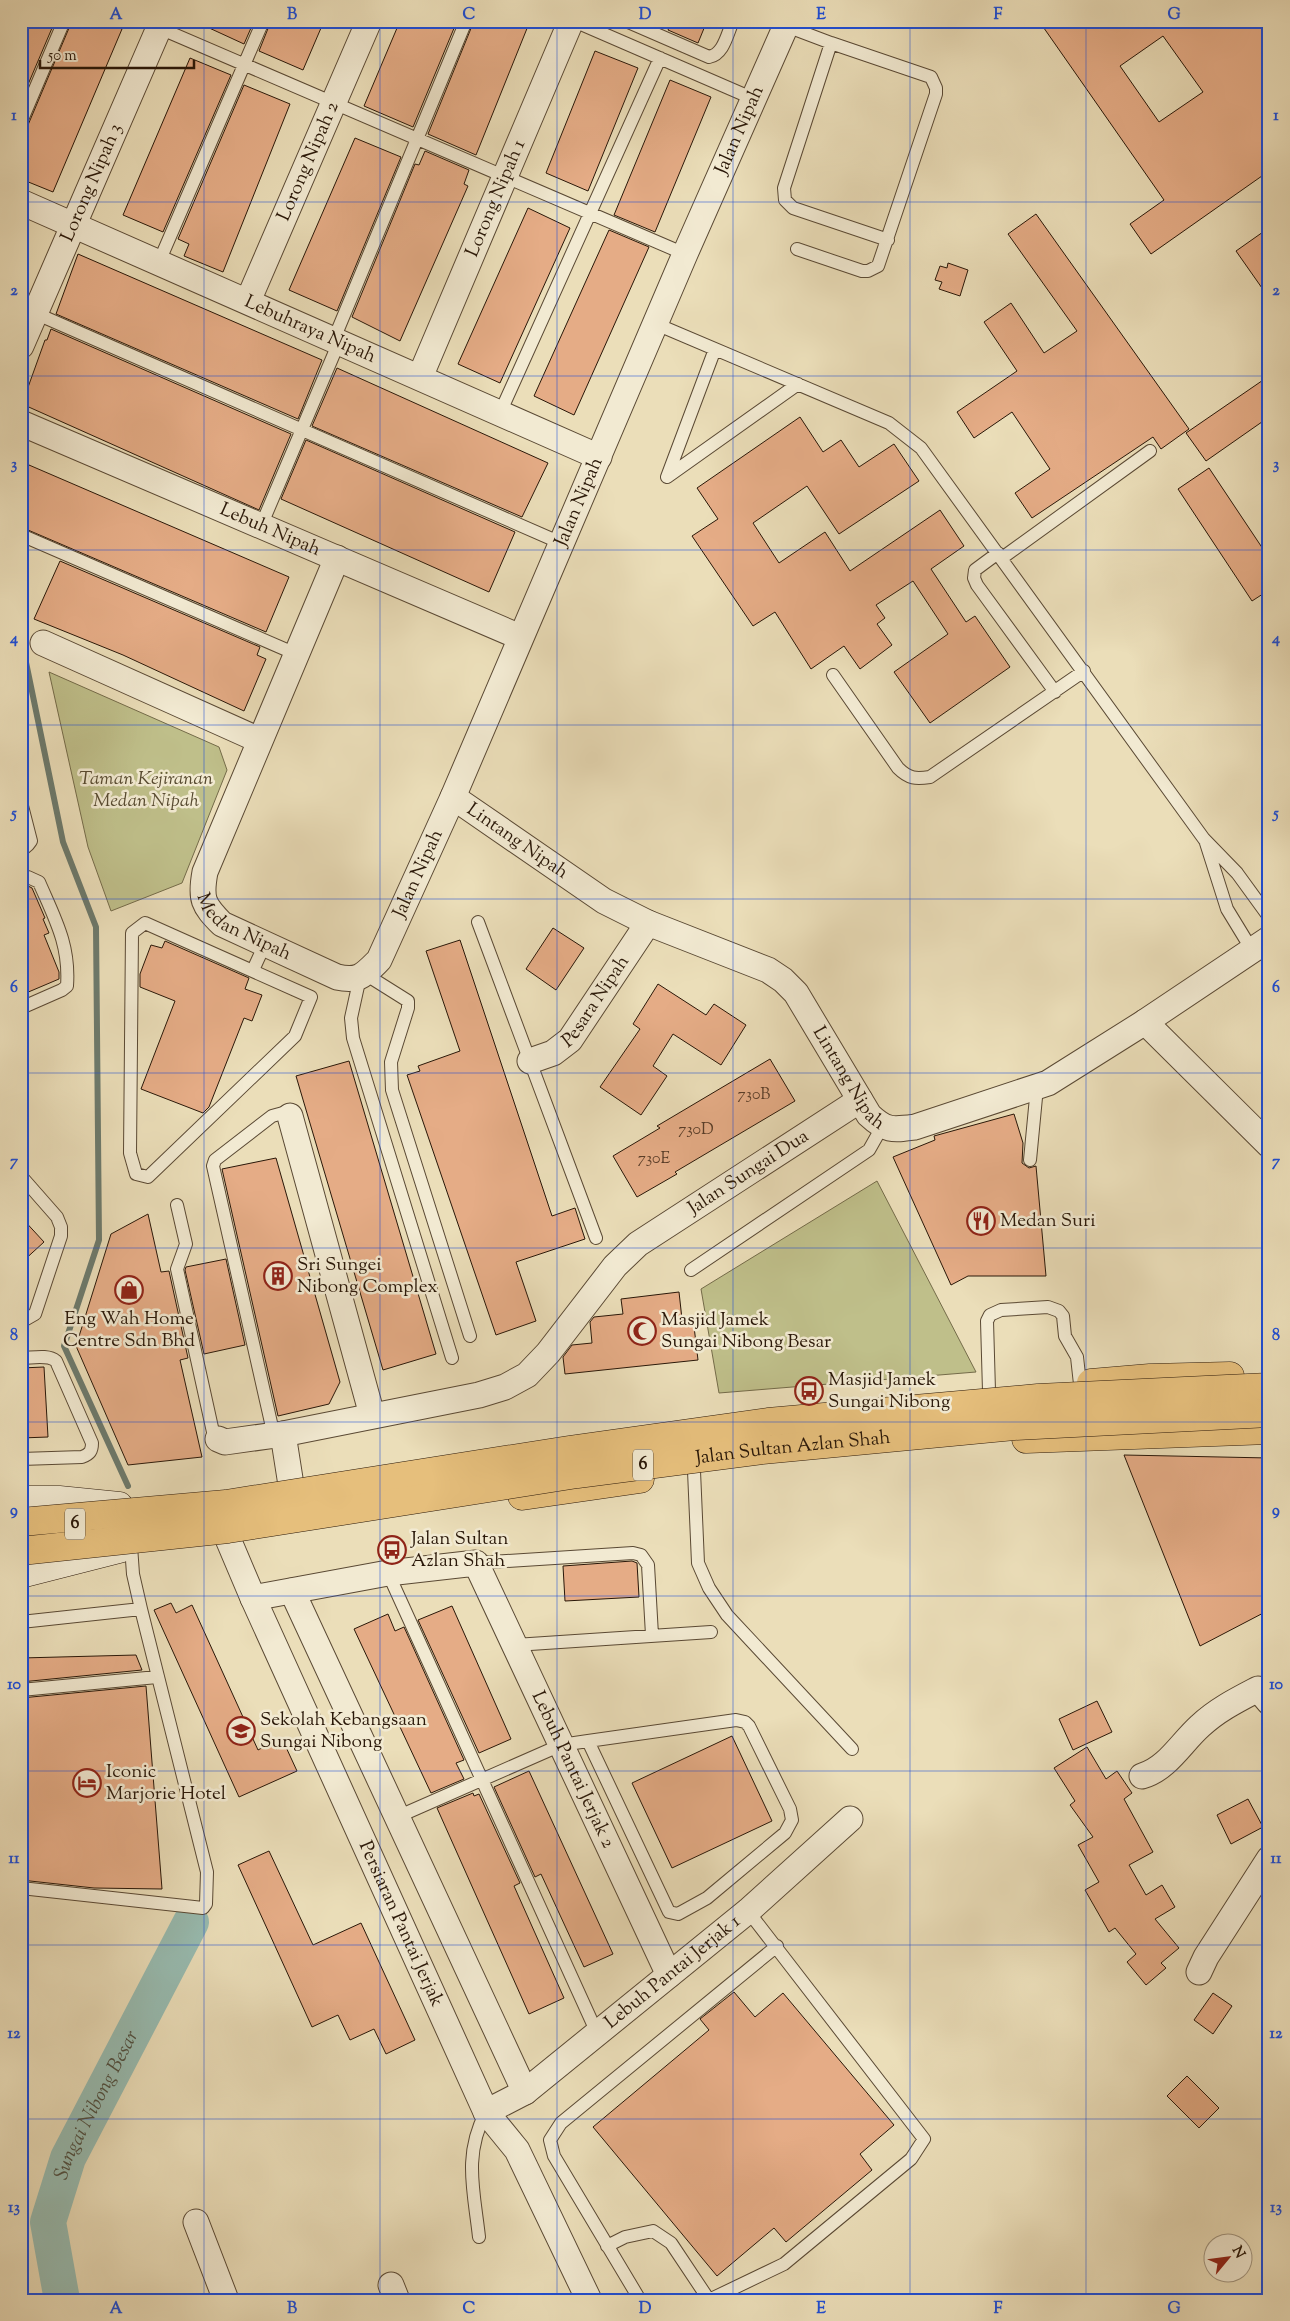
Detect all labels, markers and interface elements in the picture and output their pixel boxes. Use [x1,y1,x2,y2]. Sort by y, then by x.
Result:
text: A [110,4,123,27]
text: B [287,4,297,27]
text: C [463,4,476,27]
text: D [639,4,652,27]
text: E [816,4,826,27]
text: F [994,4,1003,27]
text: G [1167,4,1181,27]
scale bar [40,38,194,70]
text: 50 m [47,46,77,67]
street label: Jalan Nipah [708,82,771,180]
street label: Lorong Nipah 2 [271,97,346,225]
text: 1 [11,105,17,128]
text: 1 [1273,105,1279,128]
street label: Lorong Nipah 3 [54,119,129,246]
street label: Lorong Nipah 1 [459,135,533,261]
text: 2 [10,280,18,303]
text: 2 [1272,280,1280,303]
street label: Lebuhraya Nipah [240,289,380,370]
street label: Jalan Nipah [548,453,610,552]
text: 3 [11,454,18,477]
text: 3 [1273,454,1280,477]
street label: Lebuh Nipah [215,496,325,563]
text: 4 [9,628,18,651]
text: 4 [1271,628,1280,651]
park label: Taman Kejiranan Medan Nipah [79,766,213,815]
street label: Lintang Nipah [461,797,574,886]
text: 5 [9,803,17,826]
text: 5 [1271,803,1279,826]
street label: Jalan Nipah [386,825,450,923]
street label: Medan Nipah [189,889,296,968]
street label: Pesara Nipah [557,950,636,1055]
text: 6 [10,977,18,1000]
text: 6 [1272,977,1280,1000]
street label: Lintang Nipah [805,1021,890,1137]
house number: 730B [738,1084,770,1107]
house number: 730D [678,1119,714,1142]
street label: Jalan Sungai Dua [682,1123,814,1222]
house number: 730E [638,1148,671,1171]
text: 7 [10,1151,19,1174]
text: 7 [1272,1151,1281,1174]
restaurant icon: Medan Suri [966,1206,996,1236]
place label: Medan Suri [1000,1208,1096,1235]
place label: Sri Sungei Nibong Complex [297,1252,438,1301]
building icon: Sri Sungei Nibong Complex [263,1261,293,1291]
shop icon: Eng Wah Home Centre Sdn Bhd [114,1275,144,1305]
place label: Eng Wah Home Centre Sdn Bhd [63,1306,195,1355]
place label: Masjid Jamek Sungai Nibong Besar [661,1307,831,1356]
mosque icon: Masjid Jamek Sungai Nibong Besar [627,1316,657,1346]
text: 8 [10,1325,18,1348]
text: 8 [1272,1325,1280,1348]
place label: Masjid Jamek Sungai Nibong [828,1367,950,1416]
bus stop icon: Masjid Jamek Sungai Nibong [794,1376,824,1406]
street label: Jalan Sultan Azlan Shah [693,1424,892,1472]
road number: 6 [633,1450,653,1480]
text: 9 [10,1500,18,1523]
text: 9 [1272,1500,1280,1523]
road number: 6 [65,1508,85,1540]
place label: Jalan Sultan Azlan Shah [410,1526,508,1575]
bus stop icon: Jalan Sultan Azlan Shah [377,1535,407,1565]
text: 10 [7,1674,21,1697]
text: 10 [1269,1674,1283,1697]
street label: Lebuh Pantai Jerjak 2 [524,1687,621,1853]
place label: Sekolah Kebangsaan Sungai Nibong [260,1707,427,1756]
school or university icon: Sekolah Kebangsaan Sungai Nibong [226,1716,256,1746]
place label: Iconic Marjorie Hotel [106,1759,226,1808]
hotel icon: Iconic Marjorie Hotel [72,1768,102,1798]
street label: Persiaran Pantai Jerjak [351,1837,450,2012]
text: 11 [9,1848,20,1871]
text: 11 [1271,1848,1282,1871]
street label: Lebuh Pantai Jerjak 1 [599,1908,747,2036]
text: 12 [8,2023,21,2046]
text: 12 [1270,2023,1283,2046]
water label: Sungai Nibong Besar [47,2026,146,2184]
text: 13 [8,2197,20,2220]
text: 13 [1270,2197,1282,2220]
north arrow [1202,2234,1252,2284]
text: N [1226,2243,1249,2262]
text: A [110,2298,123,2321]
text: B [287,2298,297,2321]
text: C [463,2298,476,2321]
text: D [639,2298,652,2321]
text: E [816,2298,826,2321]
text: F [994,2298,1003,2321]
text: G [1167,2298,1181,2321]

